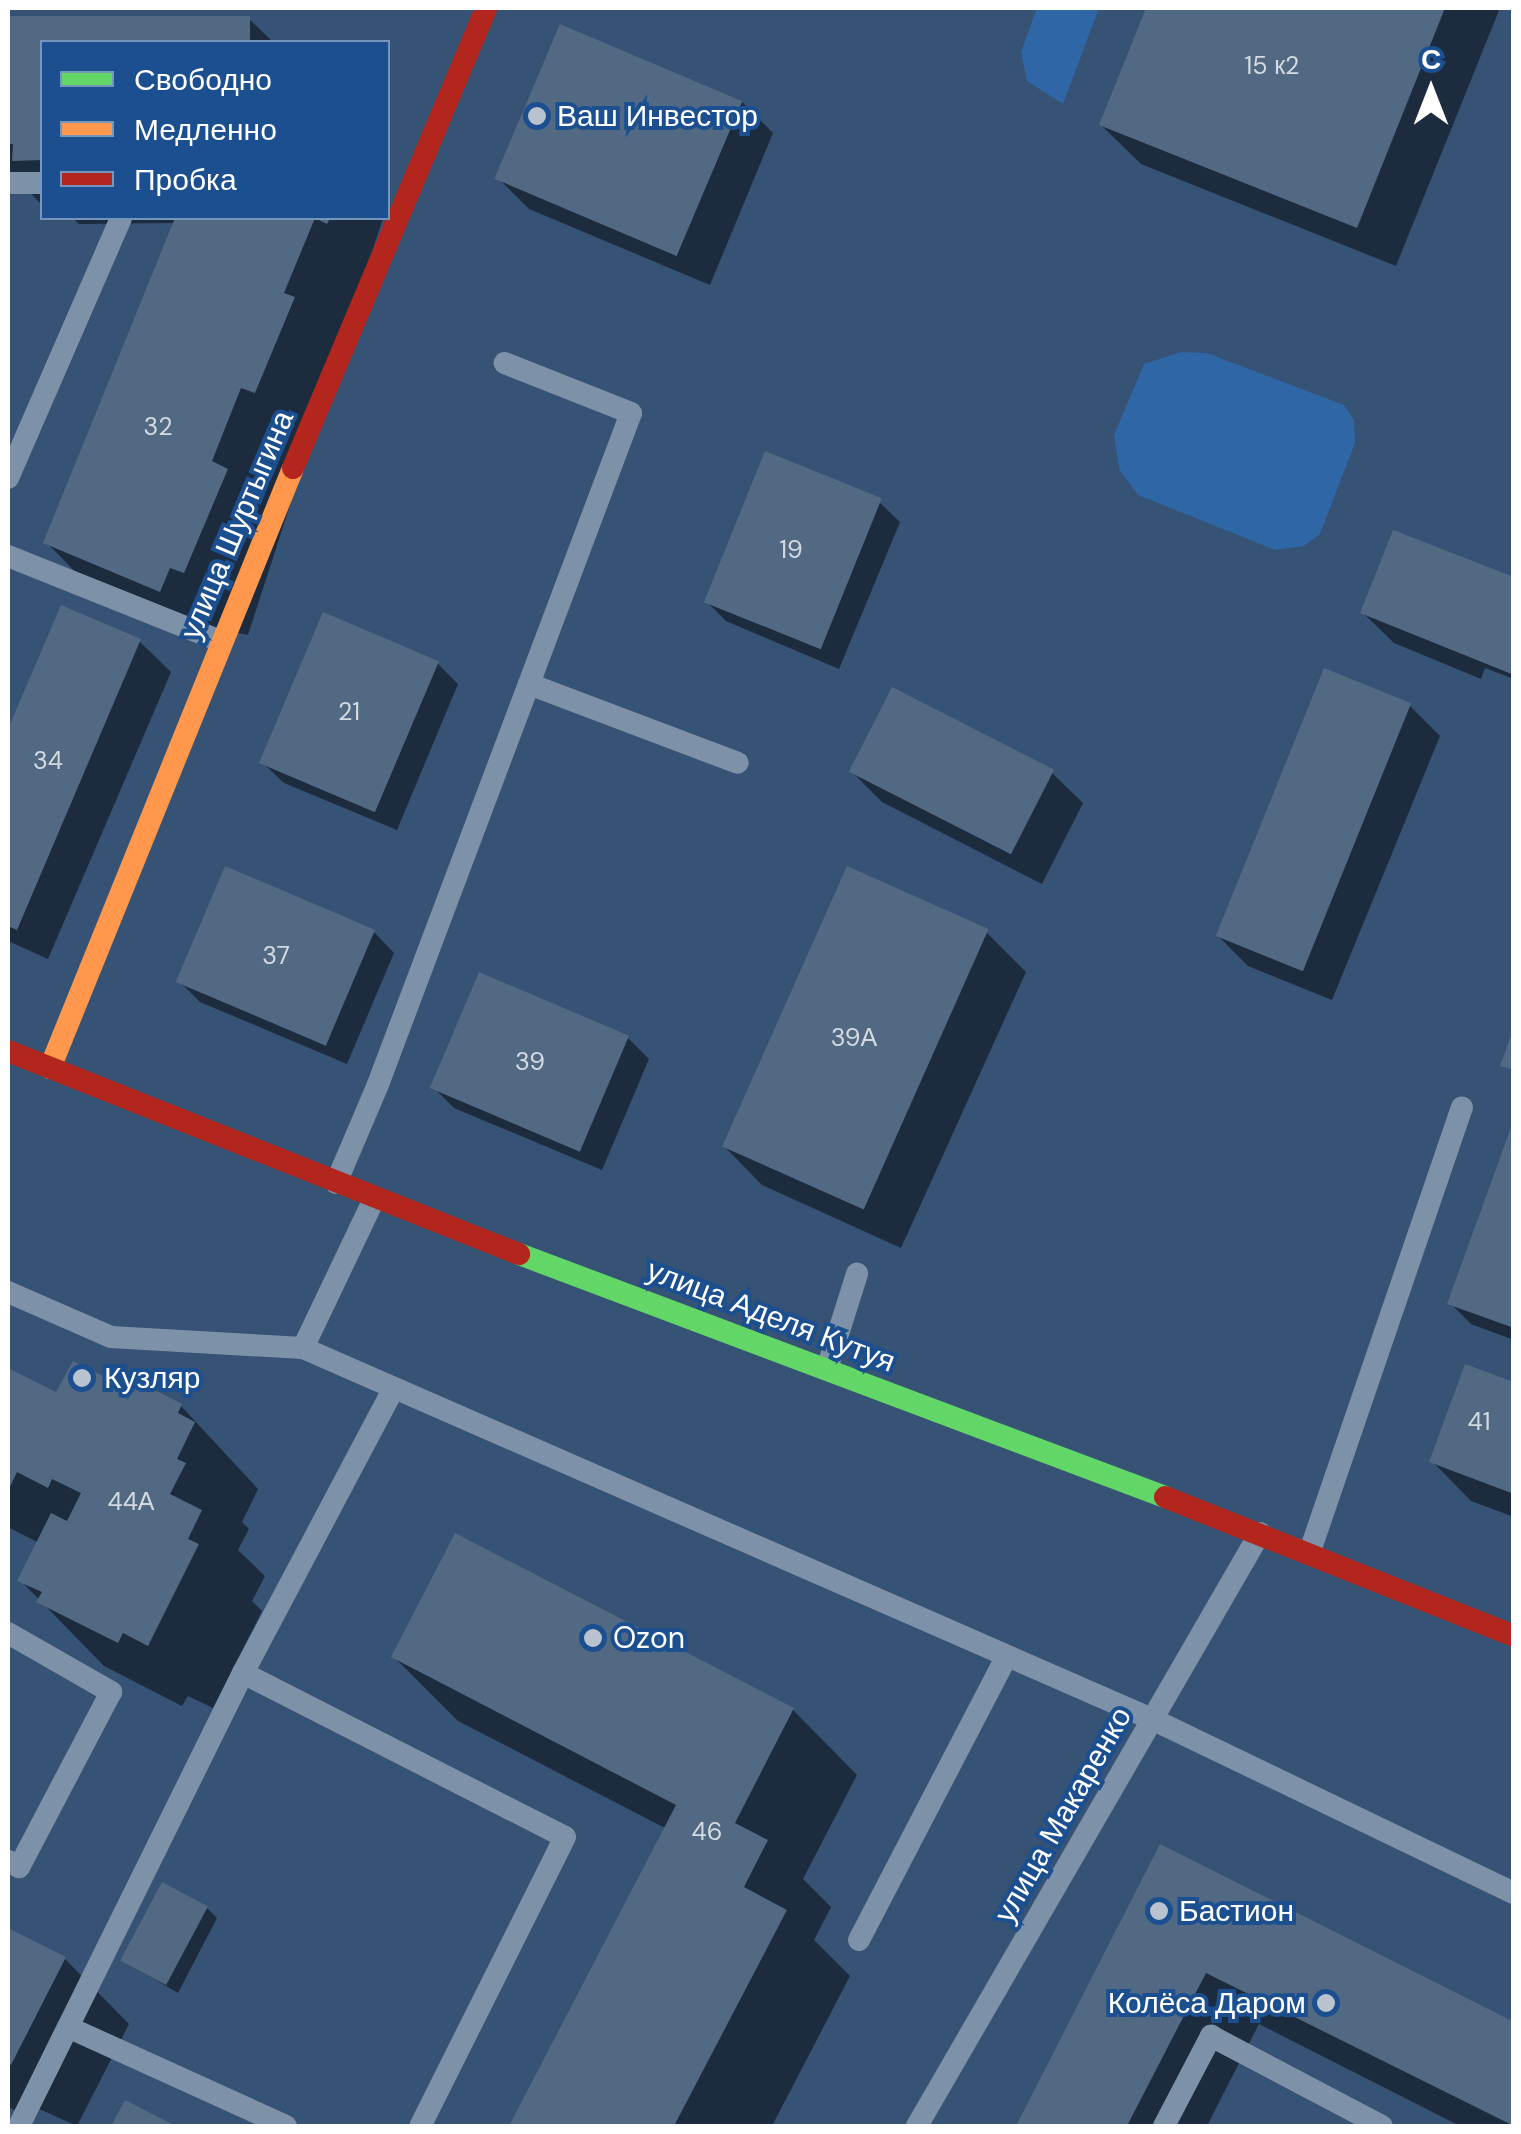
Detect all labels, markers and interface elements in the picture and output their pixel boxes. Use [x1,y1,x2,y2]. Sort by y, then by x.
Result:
legend [40,40,390,220]
north arrow [1381,40,1481,140]
text: С [1421,41,1441,78]
house number: 15 к2 [1244,51,1300,81]
text: Свободно [134,60,272,99]
place label: Ваш Инвестор [557,98,758,134]
marker: Ваш Инвестор [526,105,548,127]
text: Медленно [134,110,277,149]
text: Пробка [134,160,237,199]
street label: улица Шуртыгина [173,405,301,645]
house number: 32 [143,412,173,442]
house number: 19 [779,535,803,565]
house number: 21 [338,697,360,727]
house number: 34 [33,746,63,776]
house number: 37 [262,941,290,971]
house number: 39А [831,1023,877,1053]
house number: 39 [515,1047,545,1077]
street label: улица Аделя Кутуя [642,1252,900,1380]
place label: Кузляр [104,1360,200,1396]
marker: Кузляр [69,1365,95,1391]
house number: 41 [1468,1407,1490,1437]
house number: 44А [107,1487,155,1517]
place label: Ozon [613,1620,685,1656]
marker: Ozon [582,1627,604,1649]
street label: улица Макаренко [987,1701,1139,1929]
house number: 46 [692,1817,722,1847]
place label: Бастион [1179,1893,1294,1929]
marker: Бастион [1148,1900,1170,1922]
place label: Колёса Даром [1108,1985,1306,2021]
marker: Колёса Даром [1315,1992,1337,2014]

